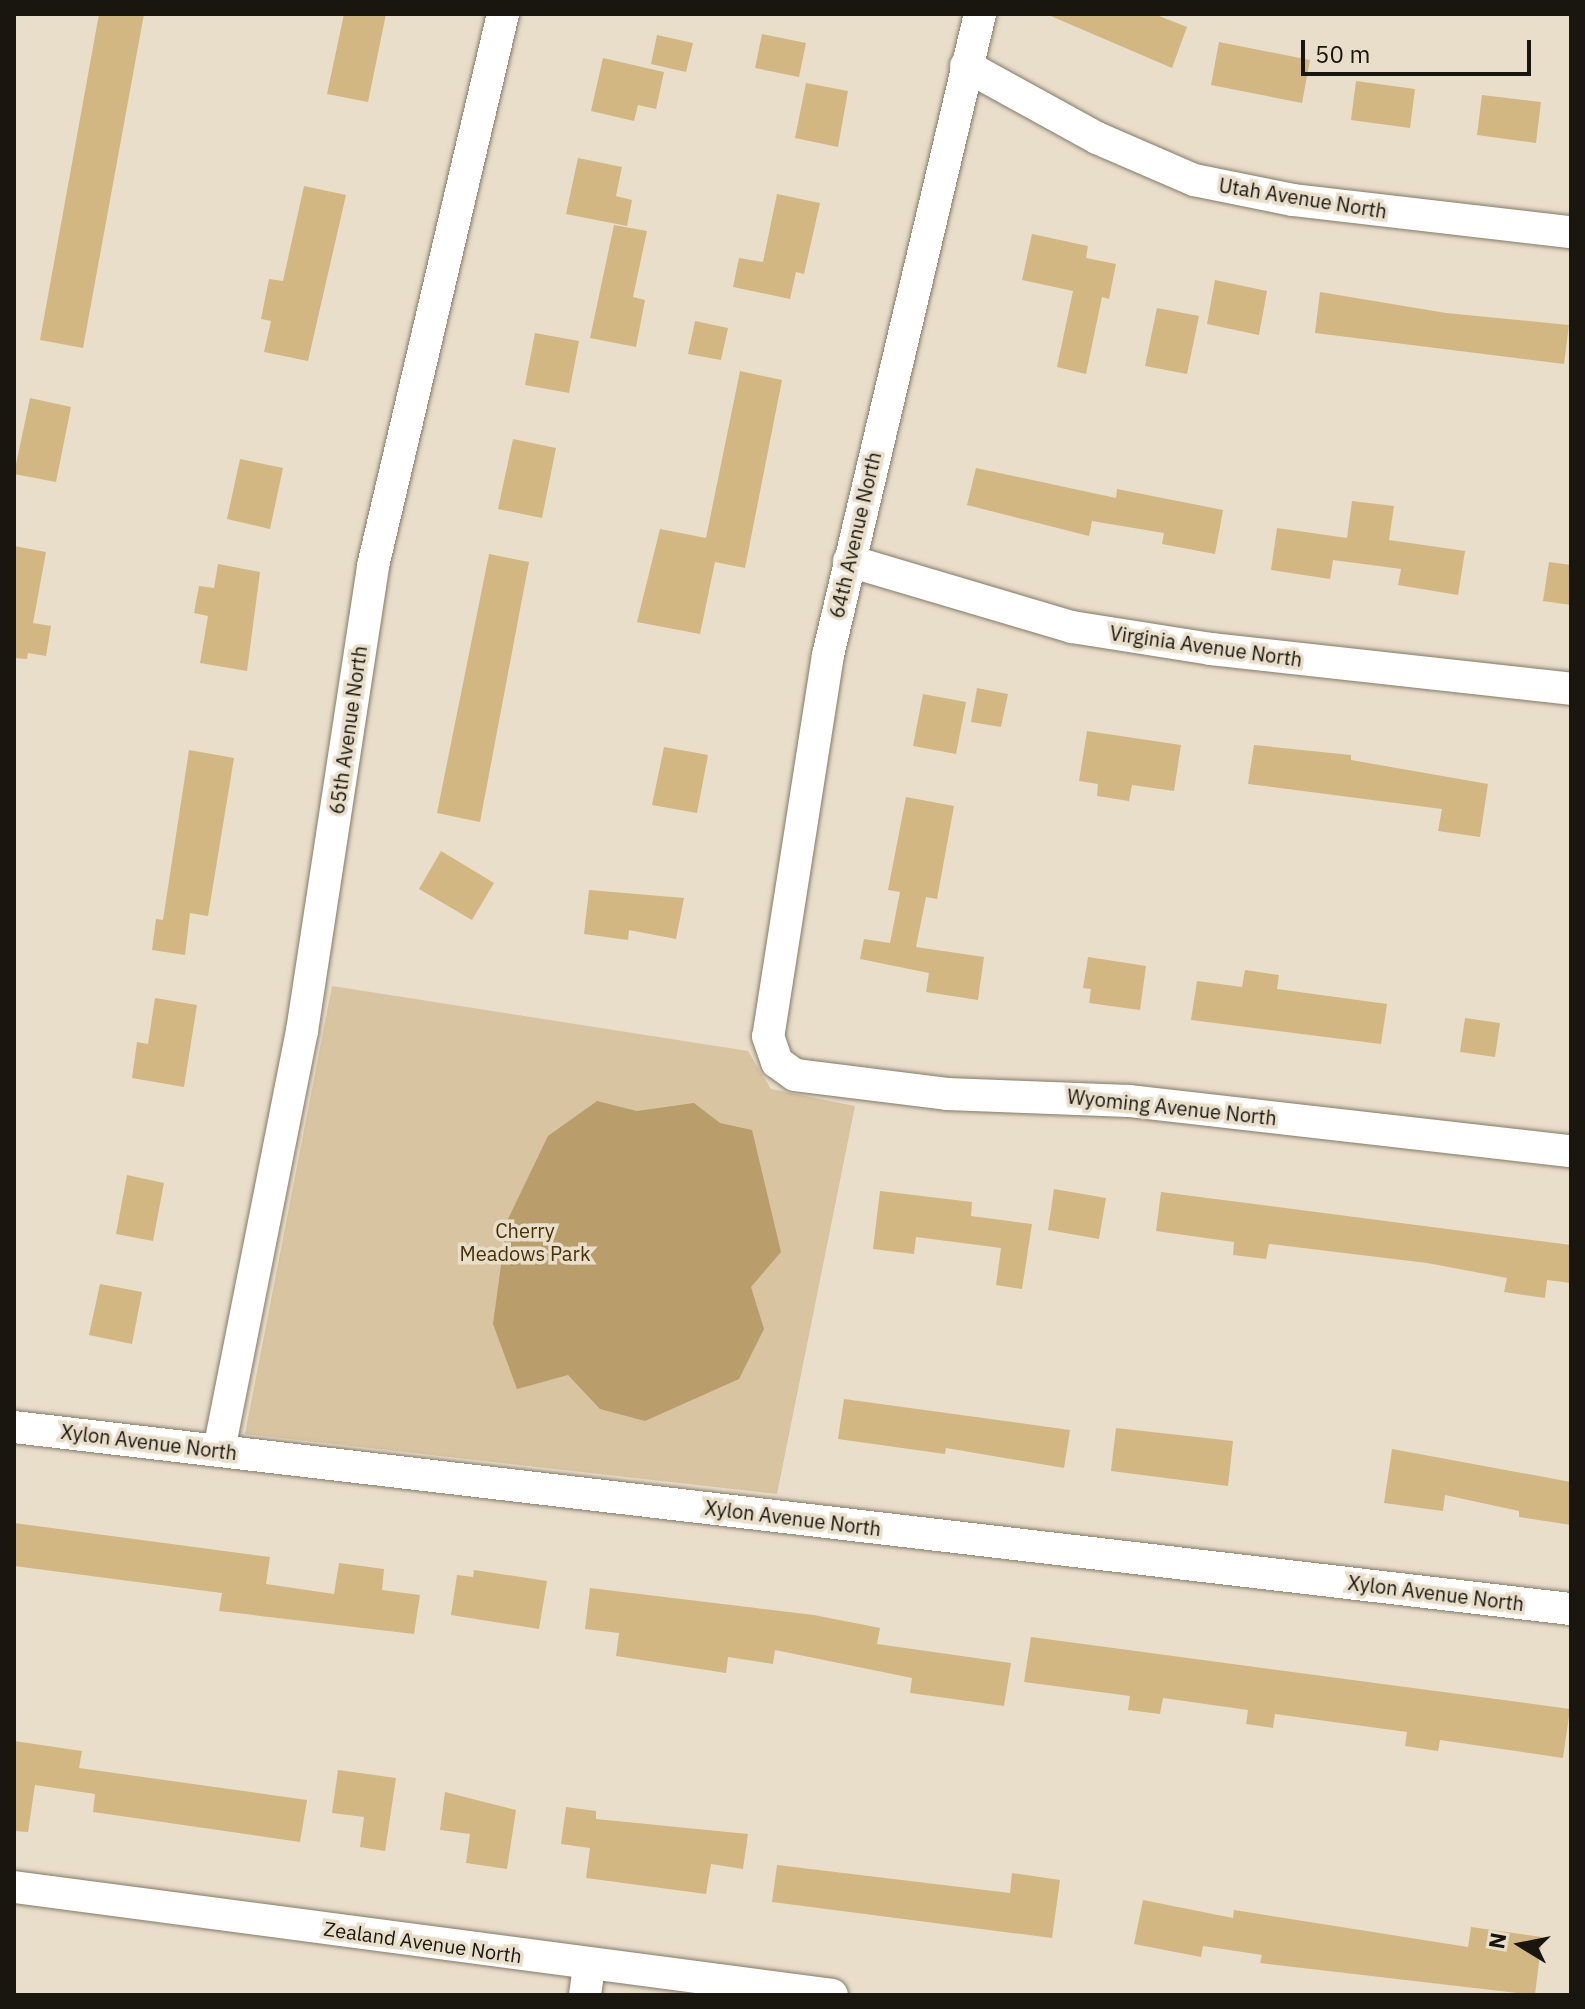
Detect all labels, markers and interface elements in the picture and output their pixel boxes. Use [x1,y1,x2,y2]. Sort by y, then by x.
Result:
scale bar [1305,24,1535,74]
text: 50 m [1315,38,1370,70]
street label: Utah Avenue North [1217,173,1389,223]
street label: 64th Avenue North [824,450,886,620]
street label: Virginia Avenue North [1108,621,1304,671]
street label: 65th Avenue North [324,644,372,816]
street label: Wyoming Avenue North [1066,1084,1278,1130]
park label: Cherry Meadows Park [460,1218,590,1265]
street label: Xylon Avenue North [59,1419,239,1465]
street label: Xylon Avenue North [703,1495,883,1541]
street label: Xylon Avenue North [1346,1570,1526,1616]
north arrow [1481,1905,1561,1985]
street label: Zealand Avenue North [323,1916,523,1968]
text: N [1481,1930,1513,1951]

